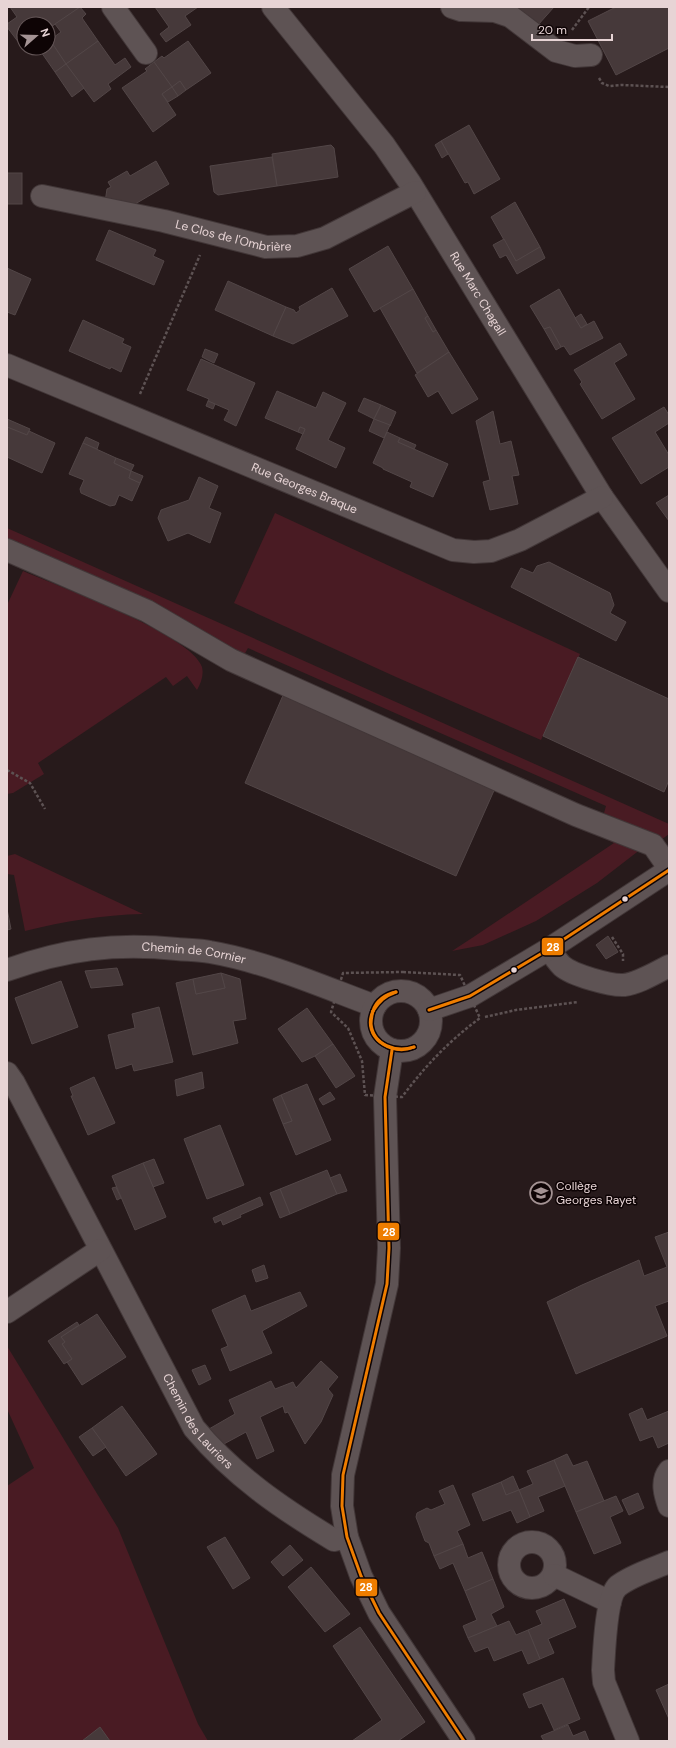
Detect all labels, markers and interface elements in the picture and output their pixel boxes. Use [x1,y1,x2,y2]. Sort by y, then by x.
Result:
north arrow [16,16,56,56]
scale bar [532,16,612,42]
text: 20 m [538,22,567,38]
text: N [37,26,53,39]
street label: Le Clos de l'Ombrière [174,216,292,255]
street label: Rue Marc Chagall [446,249,510,339]
street label: Rue Georges Braque [249,459,360,518]
unlabelled marker [620,894,630,904]
line badge: 28 [541,937,564,956]
street label: Chemin de Cornier [141,939,248,968]
text: 28 [546,940,560,954]
unlabelled marker [509,965,519,975]
place label: Collège Georges Rayet [556,1178,637,1208]
school or university icon: Collège Georges Rayet [528,1180,554,1206]
line badge: 28 [377,1222,400,1241]
text: 28 [382,1225,396,1239]
street label: Chemin des Lauriers [159,1371,237,1473]
line badge: 28 [355,1578,378,1597]
text: 28 [359,1580,373,1594]

